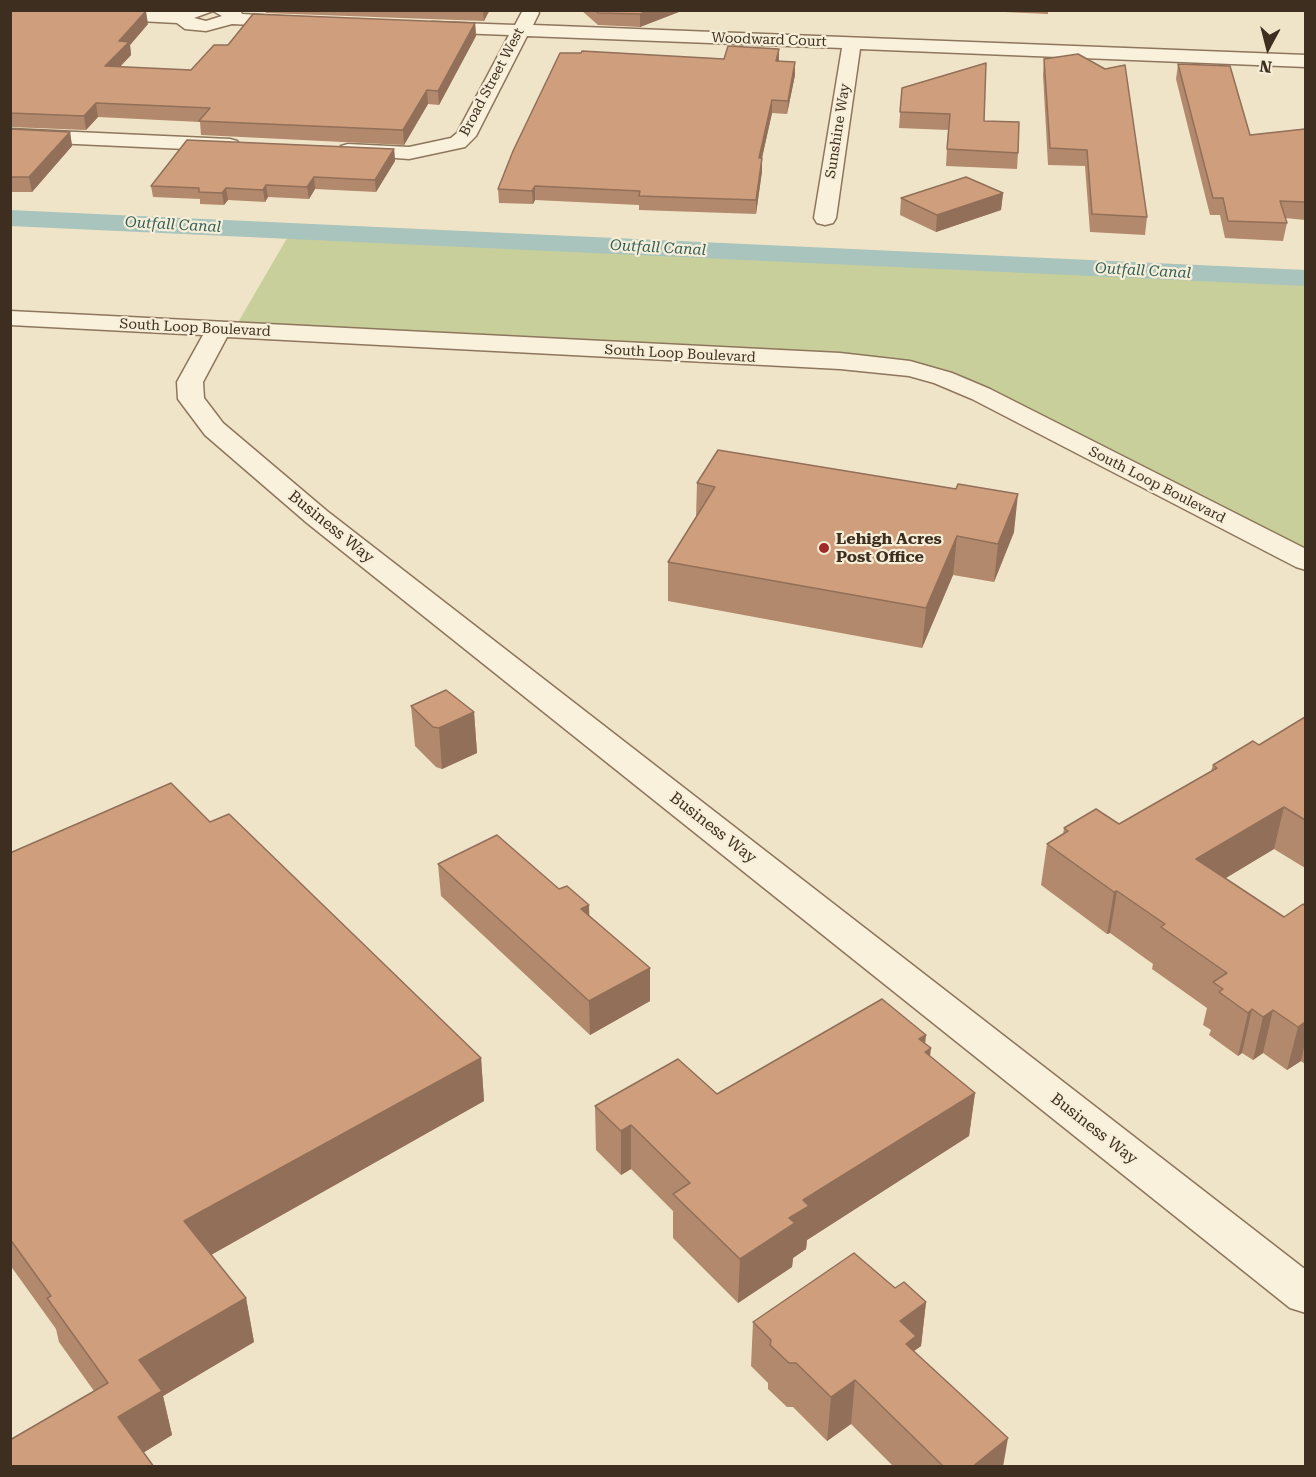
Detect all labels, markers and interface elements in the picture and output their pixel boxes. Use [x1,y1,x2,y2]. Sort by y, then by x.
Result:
north arrow [1238,18,1298,78]
street label: Broad Street West [456,25,528,139]
street label: Woodward Court [711,30,827,50]
text: N [1258,56,1273,77]
street label: Sunshine Way [822,82,854,180]
water label: Outfall Canal [125,213,221,237]
water label: Outfall Canal [610,236,706,260]
water label: Outfall Canal [1095,259,1191,283]
street label: South Loop Boulevard [119,316,271,340]
street label: South Loop Boulevard [604,342,756,366]
street label: South Loop Boulevard [1086,443,1228,527]
street label: Business Way [284,487,378,567]
place label: Lehigh Acres Post Office [836,529,942,567]
marker: Lehigh Acres Post Office [817,541,831,555]
street label: Business Way [666,788,760,868]
street label: Business Way [1047,1089,1141,1169]

